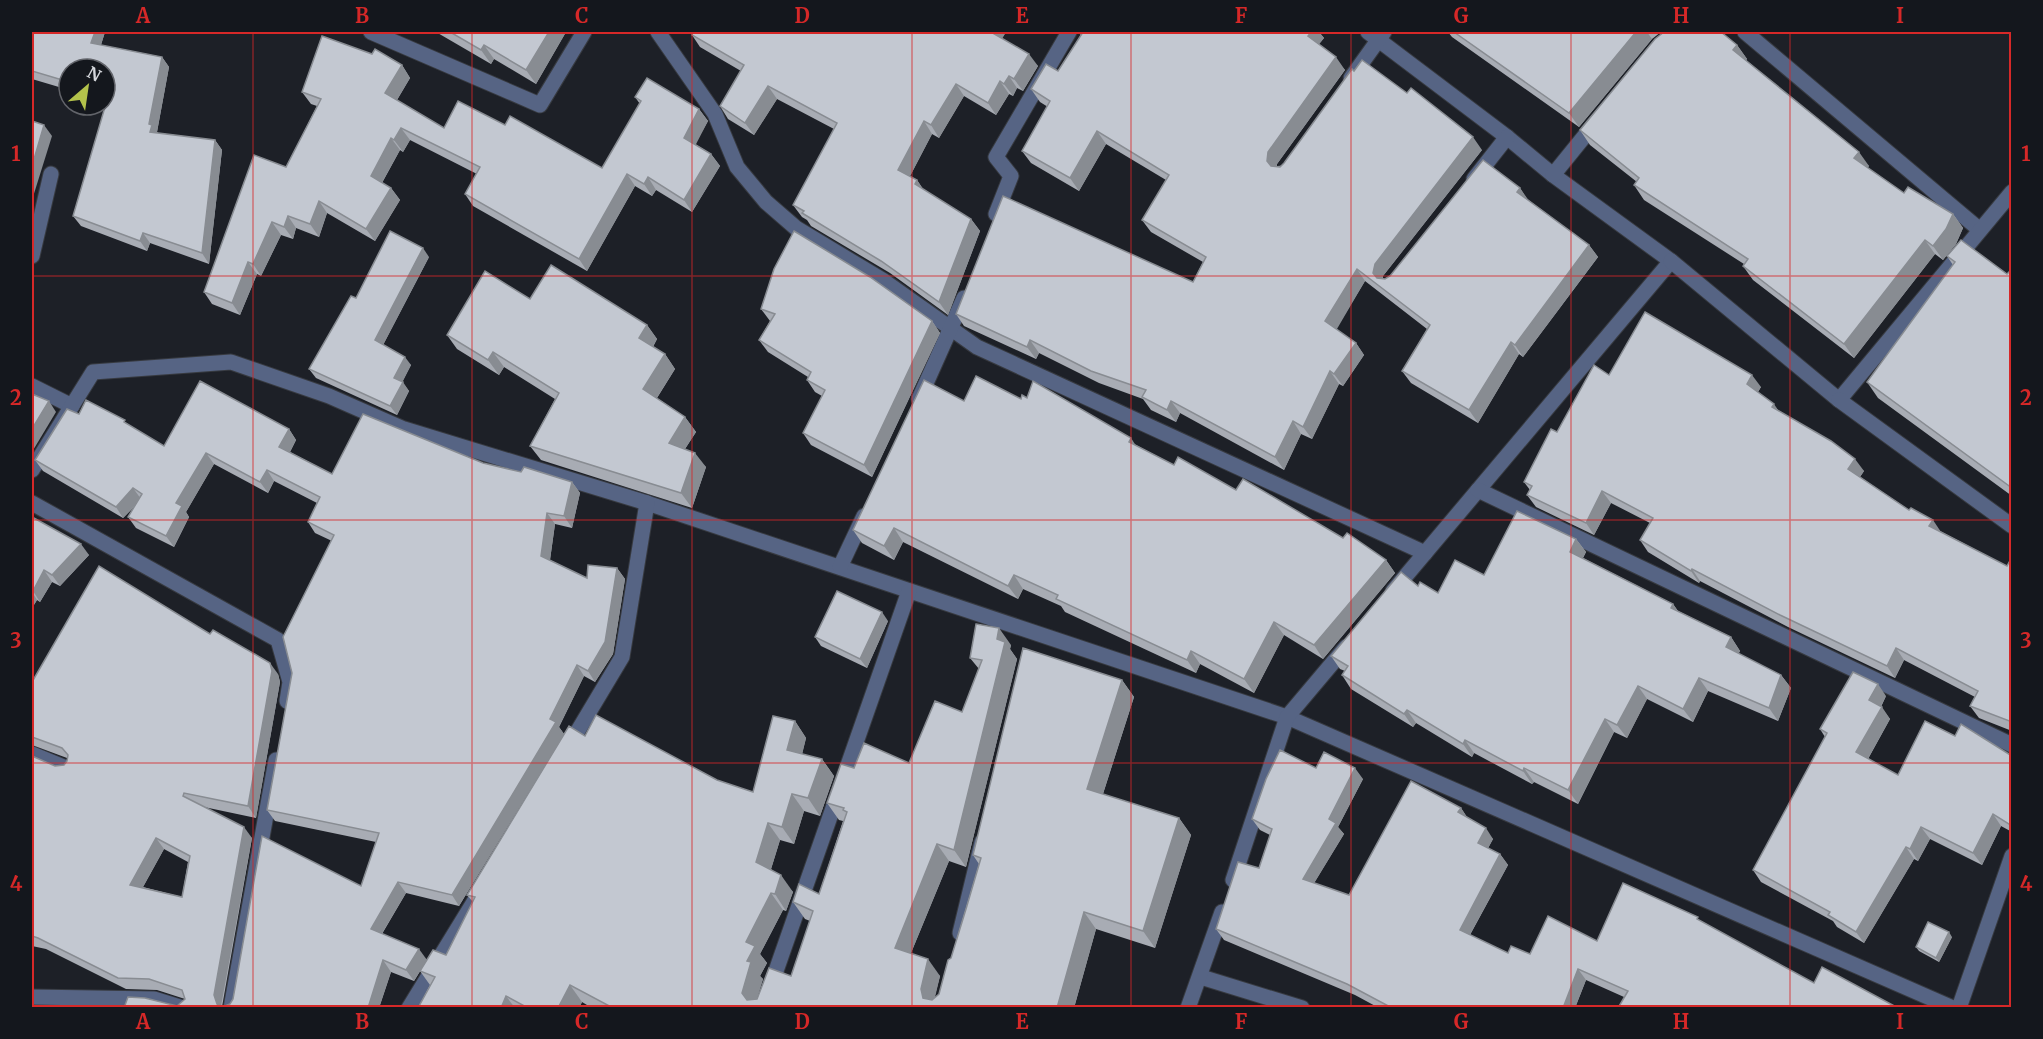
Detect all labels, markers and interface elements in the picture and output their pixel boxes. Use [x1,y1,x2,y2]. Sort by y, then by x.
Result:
text: A [135,3,151,28]
text: B [355,3,369,28]
text: C [575,3,589,28]
text: D [794,3,810,28]
text: E [1015,3,1029,28]
text: F [1235,3,1248,28]
text: G [1454,3,1469,28]
text: H [1673,3,1689,28]
text: I [1896,3,1904,28]
north arrow [57,57,117,117]
text: N [84,62,105,86]
text: 1 [11,141,21,166]
text: 1 [2021,141,2031,166]
text: 2 [10,385,22,410]
text: 2 [2020,385,2032,410]
text: 3 [10,628,22,653]
text: 3 [2020,628,2032,653]
text: 4 [10,871,23,896]
text: 4 [2020,871,2033,896]
text: A [135,1009,151,1034]
text: B [355,1009,369,1034]
text: C [575,1009,589,1034]
text: D [794,1009,810,1034]
text: E [1015,1009,1029,1034]
text: F [1235,1009,1248,1034]
text: G [1454,1009,1469,1034]
text: H [1673,1009,1689,1034]
text: I [1896,1009,1904,1034]

